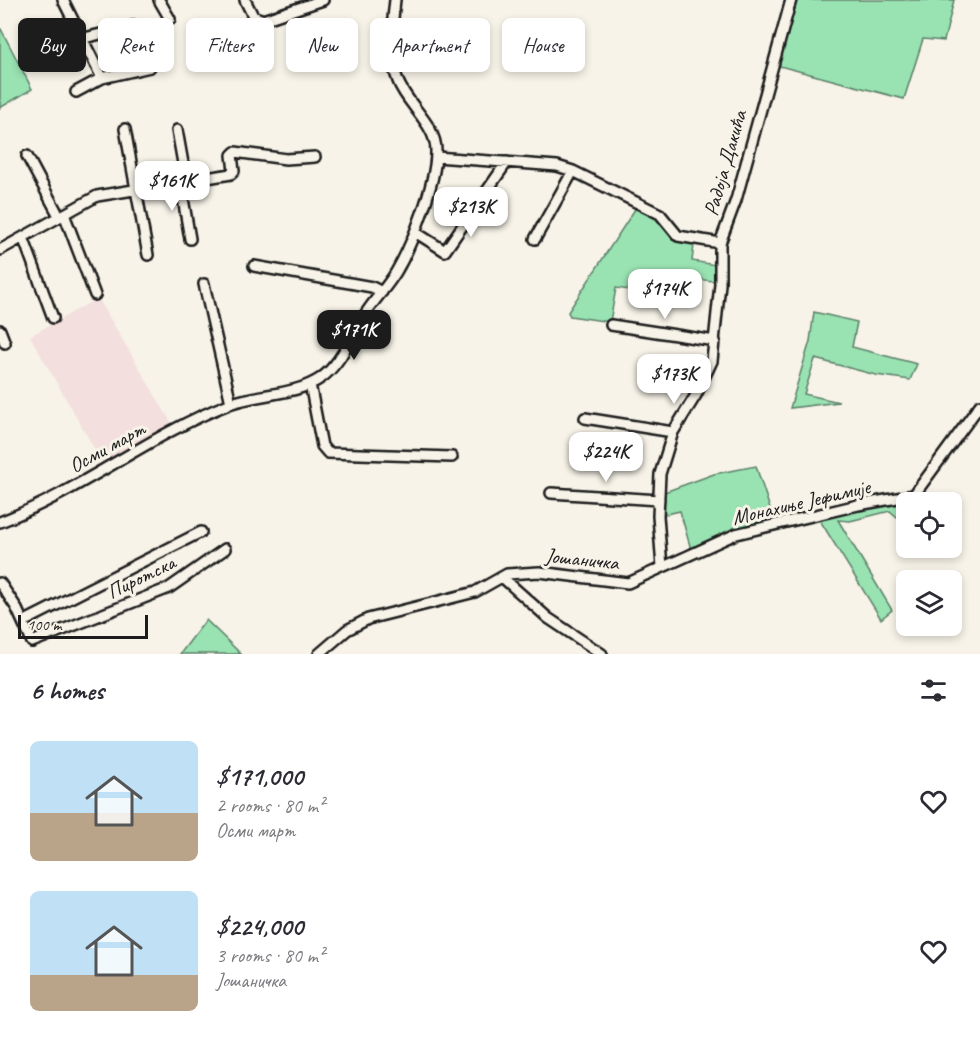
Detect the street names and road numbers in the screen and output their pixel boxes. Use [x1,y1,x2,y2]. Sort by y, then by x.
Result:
street label: Радоја Дакића [698,106,753,219]
street label: Осми март [64,415,151,479]
street label: Монахиње Јефимије [730,473,875,530]
street label: Јошаничка [543,542,622,576]
street label: Пиротска [103,548,182,605]

